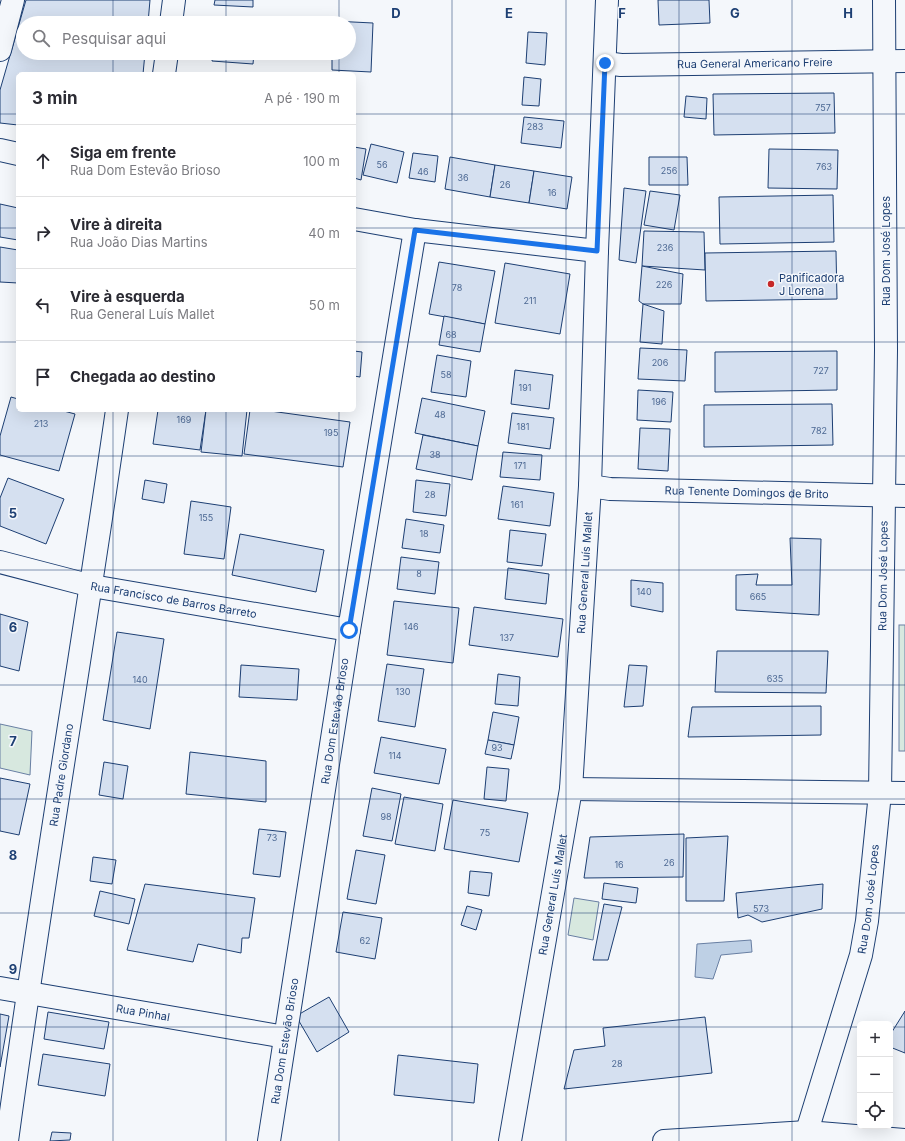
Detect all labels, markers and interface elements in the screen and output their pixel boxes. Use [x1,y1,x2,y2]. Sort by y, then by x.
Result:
text: D [391,5,401,21]
text: E [505,5,513,21]
text: F [618,5,626,21]
text: G [730,5,740,21]
text: H [843,5,853,21]
search box [16,16,356,60]
icon: search [30,27,52,49]
text: Pesquisar aqui [62,29,166,48]
route end [596,54,614,72]
street label: Rua General Americano Freire [677,55,833,71]
text: 3 min [32,88,78,108]
text: A pé · 190 m [264,90,340,106]
house number: 757 [815,102,831,113]
house number: 283 [527,121,544,132]
text: Siga em frente [70,143,176,162]
icon: ahead [32,150,54,172]
text: 100 m [303,153,340,169]
house number: 56 [376,159,388,170]
house number: 763 [816,161,832,172]
text: Rua Dom Estevão Brioso [70,162,221,178]
house number: 256 [661,165,678,176]
house number: 46 [417,166,429,177]
house number: 36 [457,172,469,183]
house number: 26 [499,179,511,190]
house number: 16 [547,187,557,198]
street label: Rua Dom José Lopes [879,196,893,306]
text: Vire à direita [70,215,162,234]
icon: right [32,222,54,244]
text: 40 m [308,225,340,241]
text: Rua João Dias Martins [70,234,208,250]
house number: 236 [657,242,674,253]
place label: Panificadora J Lorena [779,271,844,298]
house number: 226 [656,279,673,290]
marker: Panificadora J Lorena [766,279,776,289]
house number: 78 [452,282,463,293]
text: Vire à esquerda [70,287,185,306]
icon: left [32,294,54,316]
house number: 211 [524,295,536,306]
text: 50 m [309,297,340,313]
text: Rua General Luís Mallet [70,306,214,322]
house number: 68 [445,329,457,340]
house number: 206 [652,357,669,368]
house number: 727 [813,365,829,376]
icon: arrive [32,366,54,388]
text: Chegada ao destino [70,367,216,386]
house number: 58 [440,369,452,380]
house number: 191 [519,382,531,393]
house number: 196 [652,396,667,407]
house number: 48 [434,409,446,420]
house number: 169 [177,414,192,425]
house number: 213 [34,418,49,429]
house number: 181 [517,421,529,432]
house number: 782 [811,425,827,436]
house number: 195 [324,427,338,438]
house number: 38 [429,449,441,460]
house number: 171 [514,460,526,471]
street label: Rua Tenente Domingos de Brito [664,483,829,501]
house number: 28 [424,489,436,500]
house number: 161 [511,499,523,510]
text: 5 [9,505,17,521]
street label: Rua General Luís Mallet [574,511,595,634]
house number: 155 [199,512,213,523]
street label: Rua Dom José Lopes [875,520,891,631]
house number: 18 [419,528,429,539]
house number: 8 [416,568,422,579]
street label: Rua Francisco de Barros Barreto [90,579,258,621]
house number: 140 [636,586,652,597]
house number: 665 [750,591,766,602]
text: 6 [9,619,17,635]
route start [340,621,358,639]
house number: 146 [403,621,419,632]
house number: 137 [500,632,514,643]
street label: Rua Dom Estevão Brioso [318,657,352,785]
house number: 635 [767,673,783,684]
house number: 140 [132,674,148,685]
house number: 130 [396,686,411,697]
street label: Rua Padre Giordano [46,722,76,827]
text: 7 [9,733,17,749]
house number: 93 [491,742,503,753]
house number: 114 [388,750,402,761]
house number: 98 [380,811,392,822]
house number: 75 [480,827,490,838]
house number: 73 [267,832,278,843]
street label: Rua General Luís Mallet [535,833,570,956]
street label: Rua Dom José Lopes [854,843,882,955]
text: 8 [9,847,17,863]
house number: 26 [663,857,675,868]
house number: 16 [614,859,624,870]
house number: 573 [753,903,769,914]
house number: 62 [359,935,371,946]
text: 9 [9,961,17,977]
street label: Rua Dom Estevão Brioso [268,977,301,1105]
street label: Rua Pinhal [115,1001,171,1024]
map controls [857,1021,893,1129]
button: + [857,1021,893,1057]
button: − [857,1057,893,1093]
house number: 28 [611,1058,623,1069]
button: locate [857,1093,893,1129]

